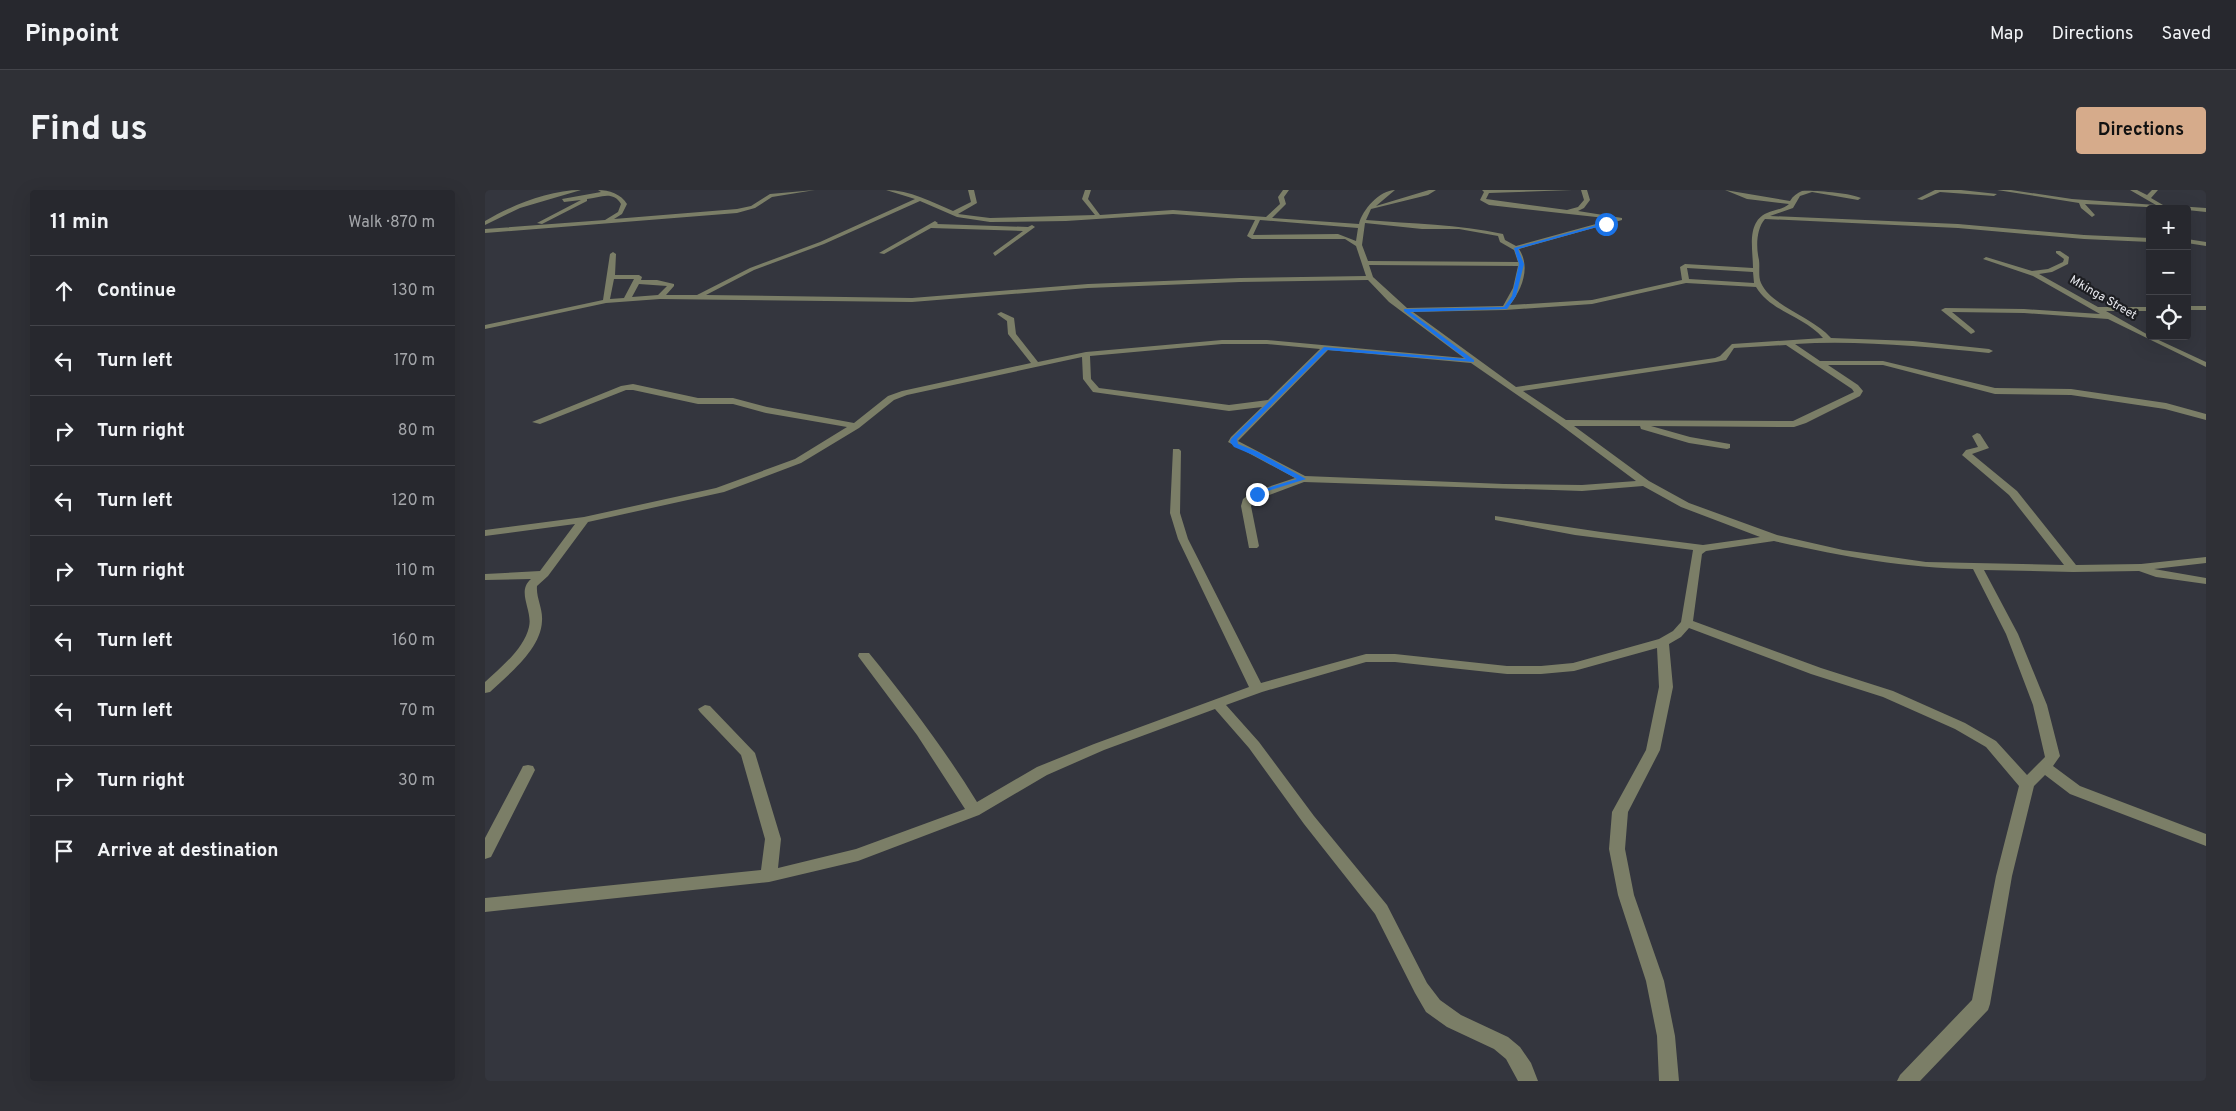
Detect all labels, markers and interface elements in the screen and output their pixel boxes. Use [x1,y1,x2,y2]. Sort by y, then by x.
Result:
text: Pinpoint [25,20,119,50]
text: Map [1990,23,2024,46]
text: Directions [2052,23,2134,46]
text: Saved [2162,23,2211,46]
button: Directions [2076,107,2206,154]
text: Find us [30,108,148,152]
map controls [2146,205,2191,340]
button: + [2146,205,2191,250]
text: 11 min [50,209,109,236]
text: Walk · 870 m [348,213,435,233]
route start [1595,213,1618,236]
button: − [2146,250,2191,295]
street label: Mkinga Street [2067,272,2139,324]
icon: ahead [50,277,78,305]
text: Continue [97,279,176,303]
text: 130 m [392,281,435,301]
button: locate [2146,295,2191,340]
icon: left [50,347,78,375]
text: Turn left [97,349,173,373]
text: 170 m [394,351,435,371]
icon: right [50,417,78,445]
text: Turn right [97,419,185,443]
text: 80 m [398,421,435,441]
route end [1246,483,1269,506]
icon: left [50,487,78,515]
text: Turn left [97,489,173,513]
text: 120 m [392,491,435,511]
icon: right [50,557,78,585]
text: Turn right [97,559,185,583]
text: 110 m [395,561,435,581]
icon: left [50,627,78,655]
text: Turn left [97,629,173,653]
text: 160 m [392,631,435,651]
icon: left [50,697,78,725]
text: Turn left [97,699,173,723]
text: 70 m [400,701,435,721]
icon: right [50,767,78,795]
text: Turn right [97,769,185,793]
text: 30 m [398,771,435,791]
icon: arrive [50,837,78,865]
text: Arrive at destination [97,839,278,863]

